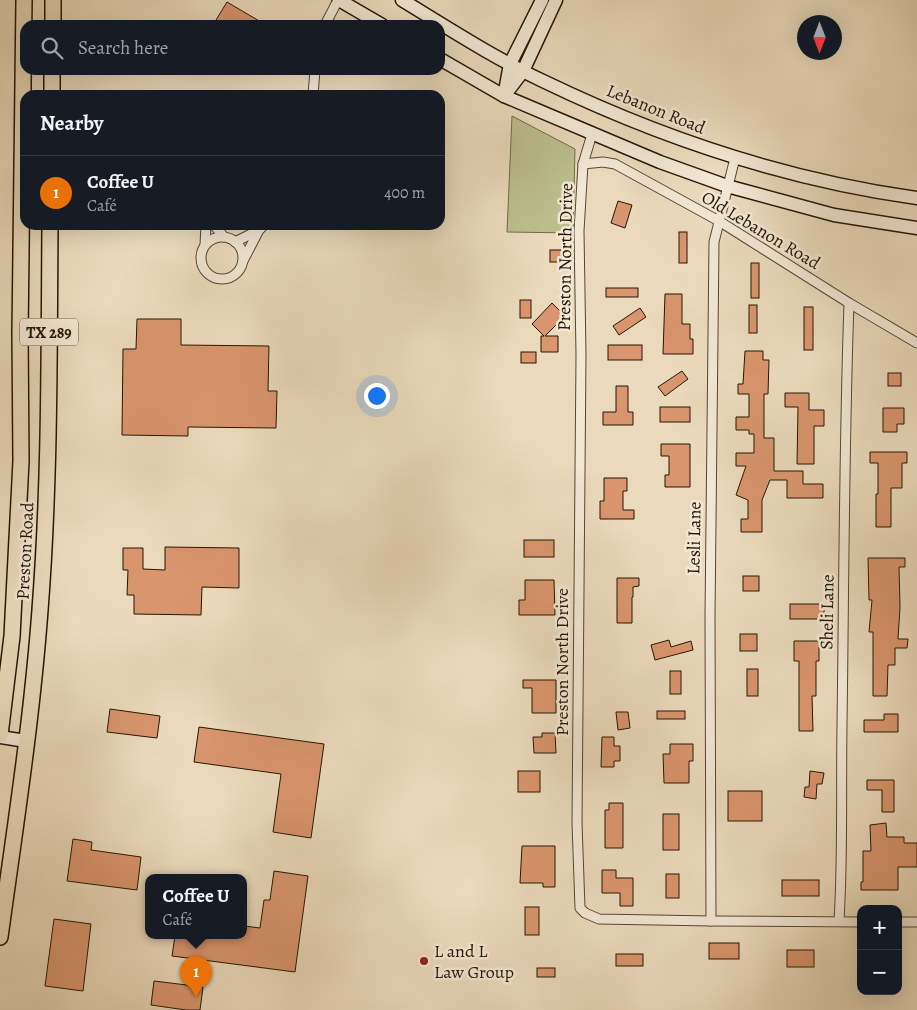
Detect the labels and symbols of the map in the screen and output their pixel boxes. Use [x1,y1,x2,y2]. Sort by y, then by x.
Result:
north arrow [797,15,842,60]
street label: Lebanon Road [603,78,709,140]
street label: Preston North Drive [552,183,578,331]
street label: Old Lebanon Road [697,185,825,275]
road number: TX 289 [20,318,78,346]
your location [364,383,390,409]
street label: Preston Road [10,501,40,600]
street label: Lesli Lane [681,501,707,575]
street label: Sheli Lane [814,574,840,650]
street label: Preston North Drive [550,588,574,736]
place label: L and L Law Group [434,939,514,984]
marker: L and L Law Group [418,955,430,967]
pin: 1 [180,956,212,997]

